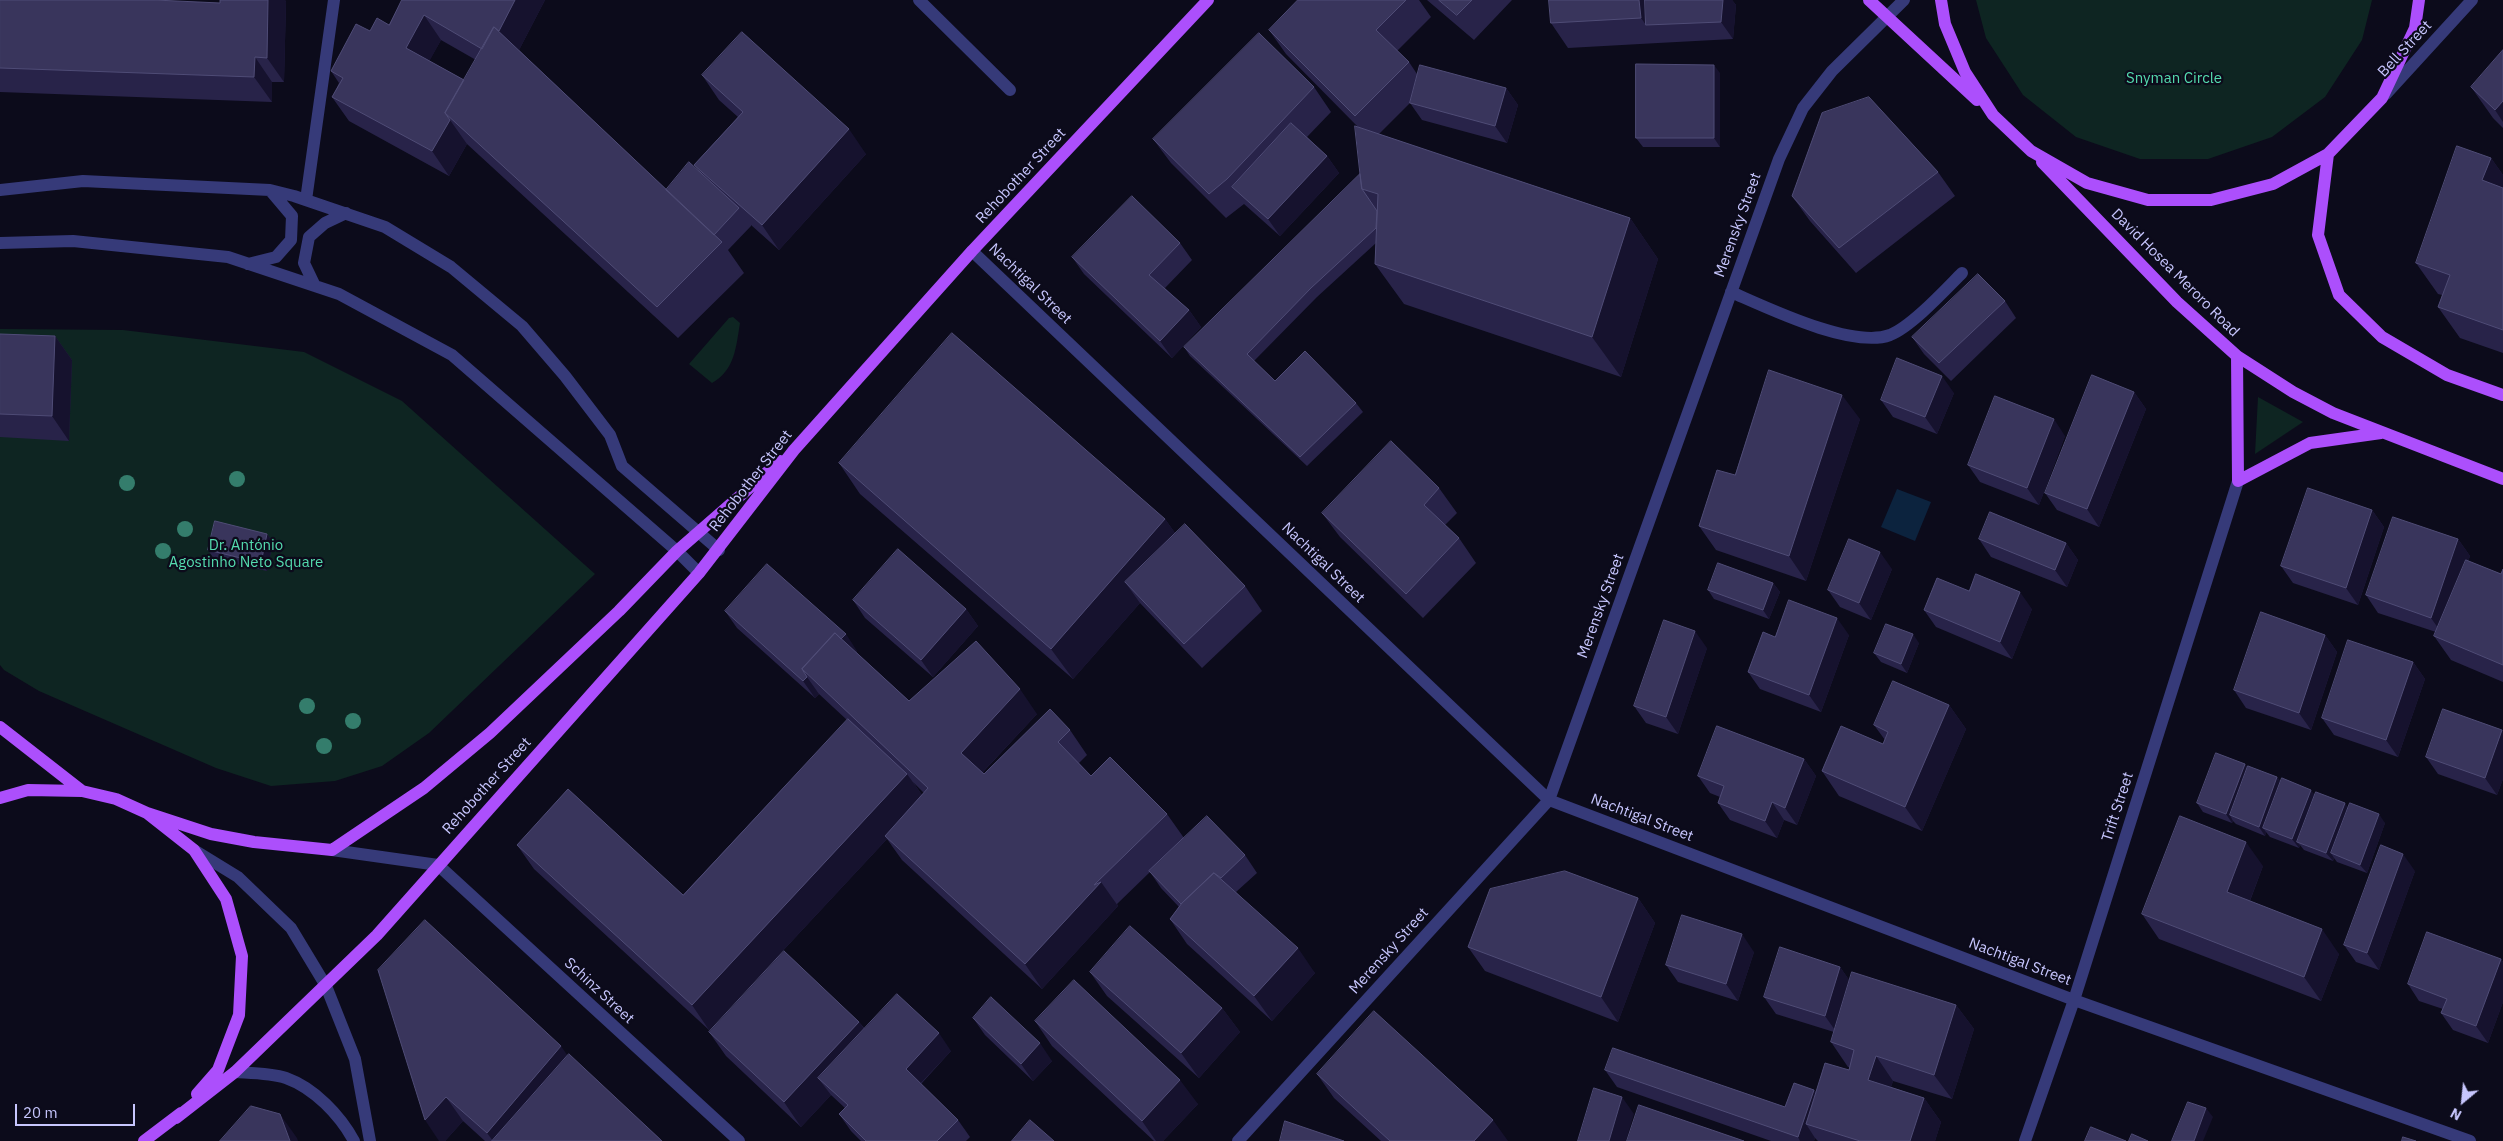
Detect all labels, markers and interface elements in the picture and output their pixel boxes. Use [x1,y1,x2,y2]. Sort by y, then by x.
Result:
street label: Bell Street [2374,17,2436,81]
park label: Snyman Circle [2126,70,2222,88]
street label: Rehobother Street [972,125,1070,227]
street label: Merensky Street [1711,170,1765,280]
street label: David Hosea Meroro Road [2107,205,2243,341]
street label: Nachtigal Street [985,240,1075,328]
street label: Rehobother Street [706,427,796,535]
street label: Nachtigal Street [1278,519,1368,607]
park label: Dr. António Agostinho Neto Square [169,537,323,572]
street label: Merensky Street [1574,551,1628,661]
street label: Rehobother Street [439,734,535,838]
street label: Trift Street [2098,770,2138,844]
street label: Nachtigal Street [1588,790,1696,846]
street label: Merensky Street [1346,904,1432,998]
street label: Nachtigal Street [1966,934,2074,990]
street label: Schinz Street [560,954,638,1028]
north arrow [2438,1076,2488,1126]
scale bar [18,1094,138,1126]
text: 20 m [23,1103,58,1122]
text: N [2447,1104,2465,1125]

